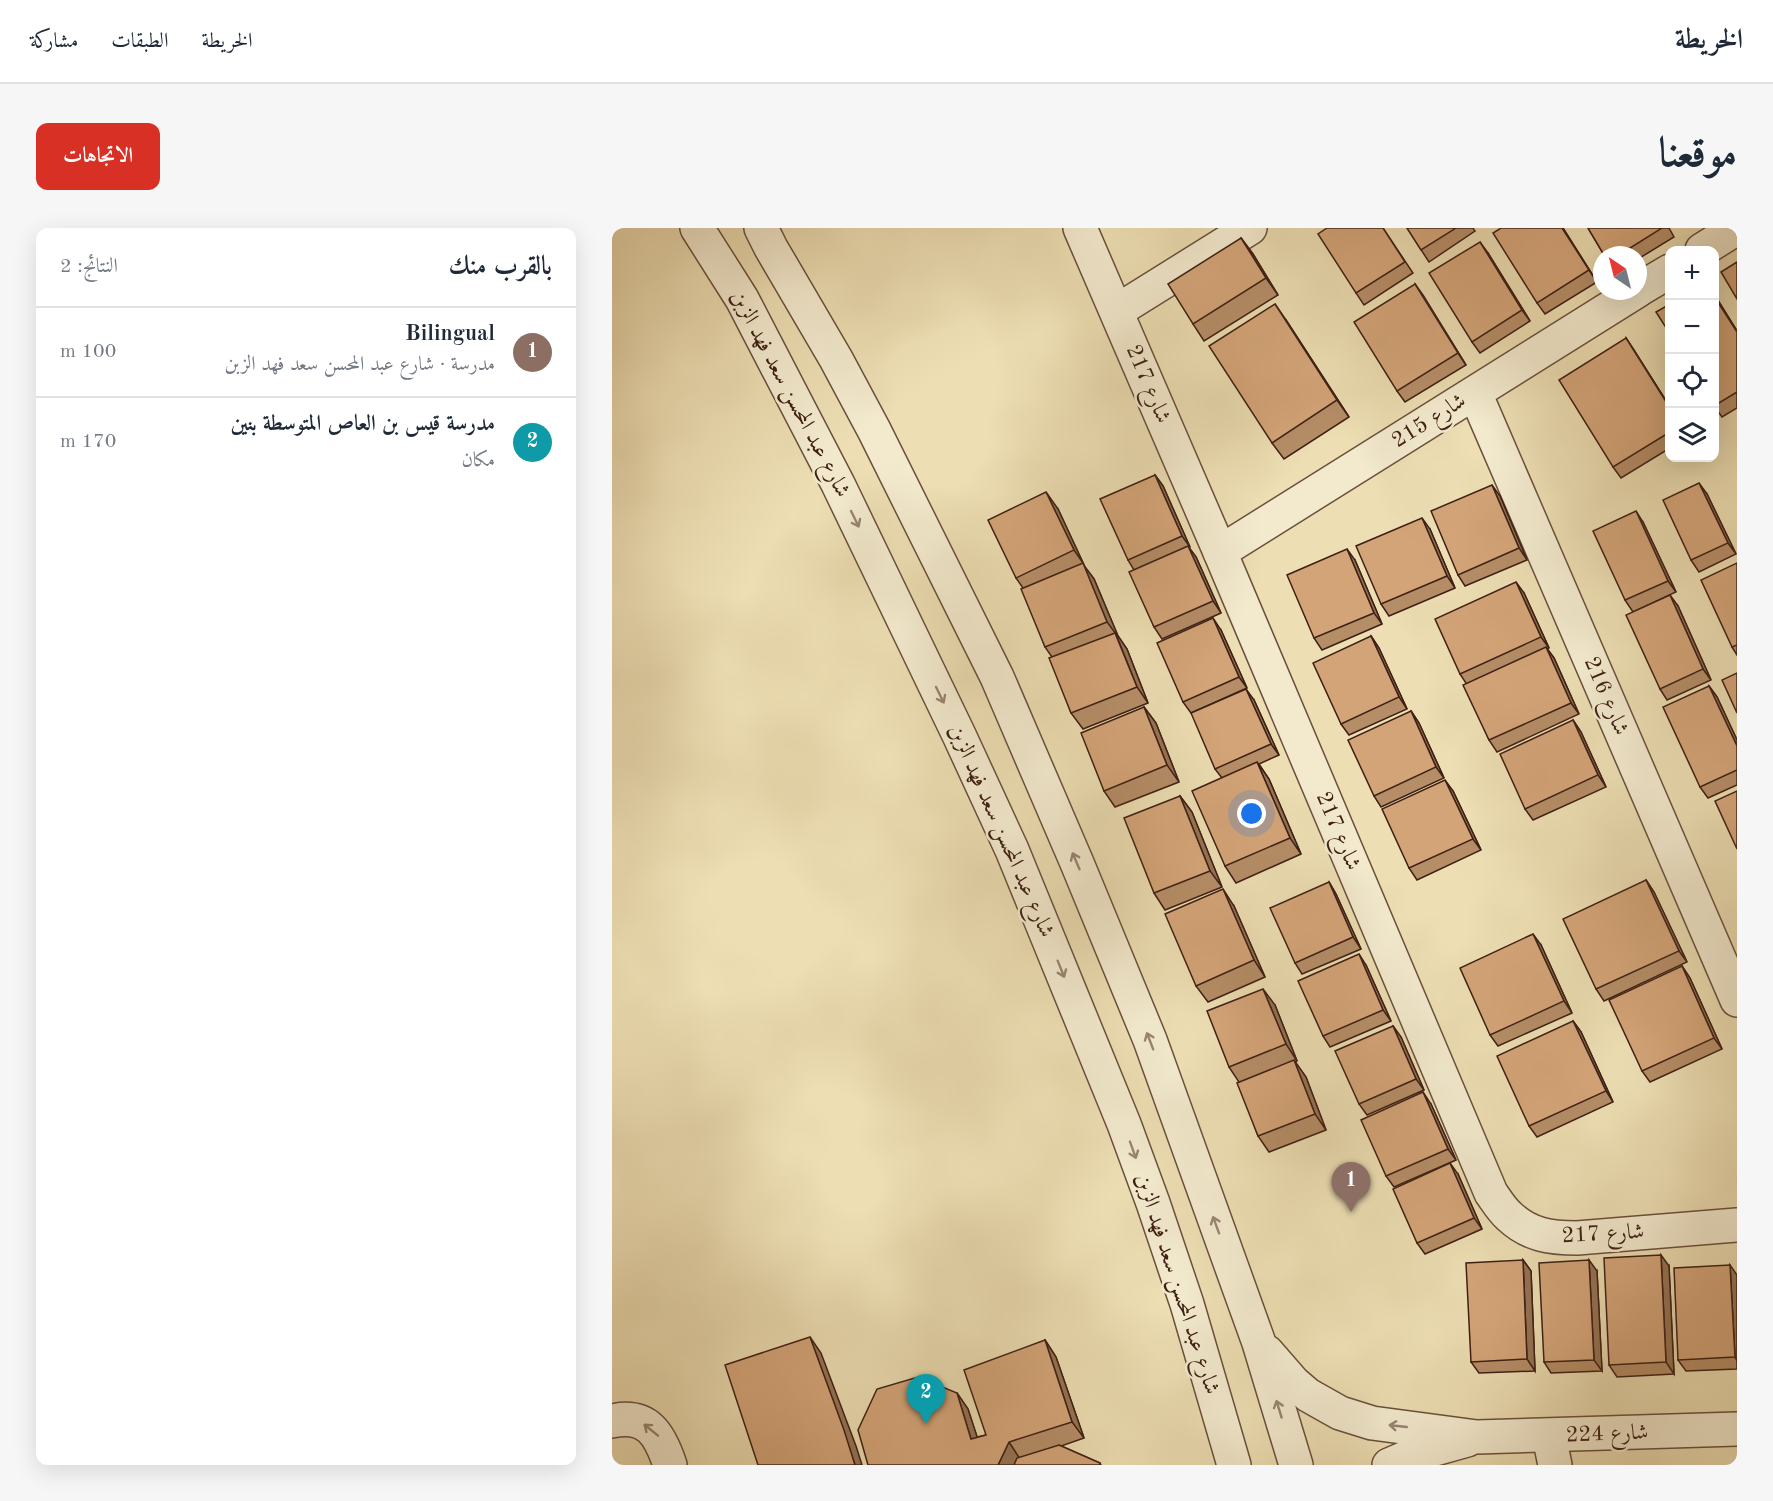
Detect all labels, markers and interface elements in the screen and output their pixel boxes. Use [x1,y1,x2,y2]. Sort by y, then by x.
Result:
text: الخريطة [1675,27,1743,55]
text: مشاركة [30,31,78,52]
text: الطبقات [111,31,168,52]
text: الخريطة [201,31,253,52]
button: الاتجاهات [36,123,160,190]
text: موقعنا [1659,134,1737,176]
north arrow [1593,246,1647,300]
map controls [1665,246,1719,462]
button: + [1665,246,1719,300]
text: بالقرب منك [449,254,552,280]
text: النتائج: 2 [60,257,118,277]
street label: شارع عبد المحسن سعد فهد الزبن [721,287,854,504]
button: − [1665,300,1719,354]
text: Bilingual [405,323,495,345]
text: 100 m [60,342,116,362]
text: 1 [527,342,538,362]
street label: شارع 217 [1116,342,1174,429]
button: locate [1665,354,1719,408]
text: مدرسة · شارع عبد المحسن سعد فهد الزبن [225,355,495,375]
street label: شارع 215 [1388,390,1473,457]
button: layers [1665,408,1719,462]
text: مدرسة قيس بن العاص المتوسطة بنين [231,413,495,435]
text: 170 m [60,432,116,452]
text: 2 [527,432,538,452]
text: مكان [461,451,495,471]
one-way arrow [849,510,861,528]
street label: شارع 216 [1574,654,1632,741]
one-way arrow [934,685,946,703]
street label: شارع عبد المحسن سعد فهد الزبن [939,721,1058,943]
street label: شارع 217 [1306,789,1364,876]
your location [1237,799,1266,828]
one-way arrow [1070,852,1081,870]
one-way arrow [1056,959,1067,978]
one-way arrow [1144,1032,1155,1051]
one-way arrow [1129,1140,1140,1159]
pin: 1 [1332,1162,1370,1212]
street label: شارع عبد المحسن سعد فهد الزبن [1125,1171,1223,1399]
one-way arrow [1210,1216,1221,1234]
street label: شارع 217 [1561,1221,1645,1253]
pin: 2 [906,1374,946,1424]
one-way arrow [1273,1400,1284,1419]
one-way arrow [1389,1420,1409,1431]
street label: شارع 224 [1565,1422,1649,1452]
one-way arrow [643,1423,659,1436]

